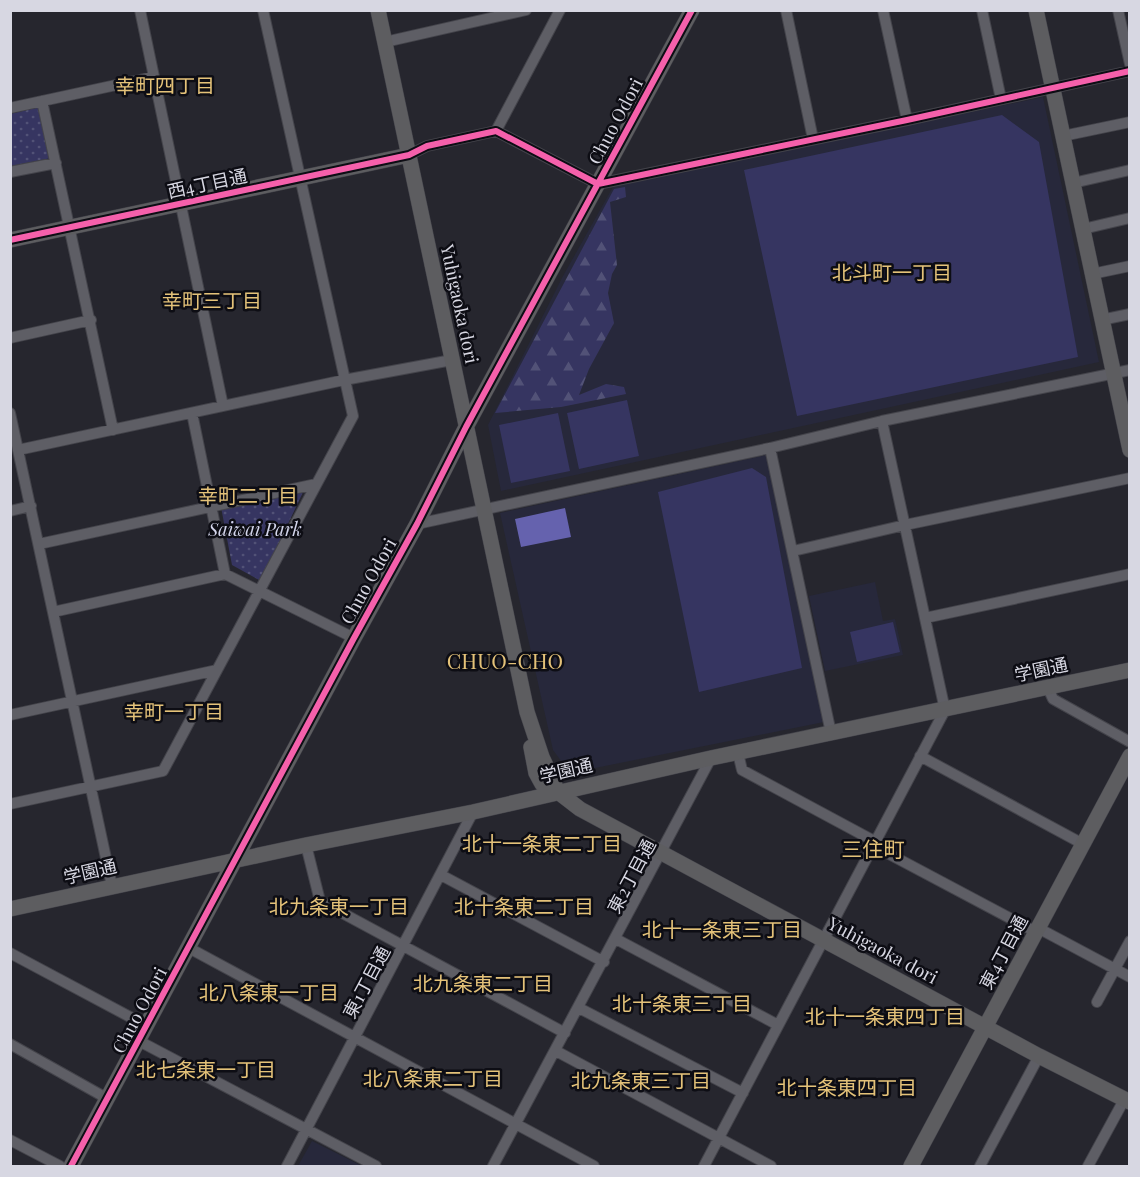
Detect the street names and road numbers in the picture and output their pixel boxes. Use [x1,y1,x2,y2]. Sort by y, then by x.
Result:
street label: Chuo Odori [582,74,648,168]
street label: 西4丁目通 [165,163,249,203]
street label: Yuhigaoka dori [435,241,484,366]
street label: Chuo Odori [335,534,401,628]
street label: 学園通 [1012,652,1070,686]
street label: 学園通 [537,752,595,788]
street label: 東2丁目通 [601,835,661,917]
street label: 学園通 [61,853,119,889]
street label: Yuhigaoka dori [823,911,942,989]
street label: 東4丁目通 [973,911,1033,993]
street label: 東1丁目通 [337,942,395,1022]
street label: Chuo Odori [106,963,172,1057]

